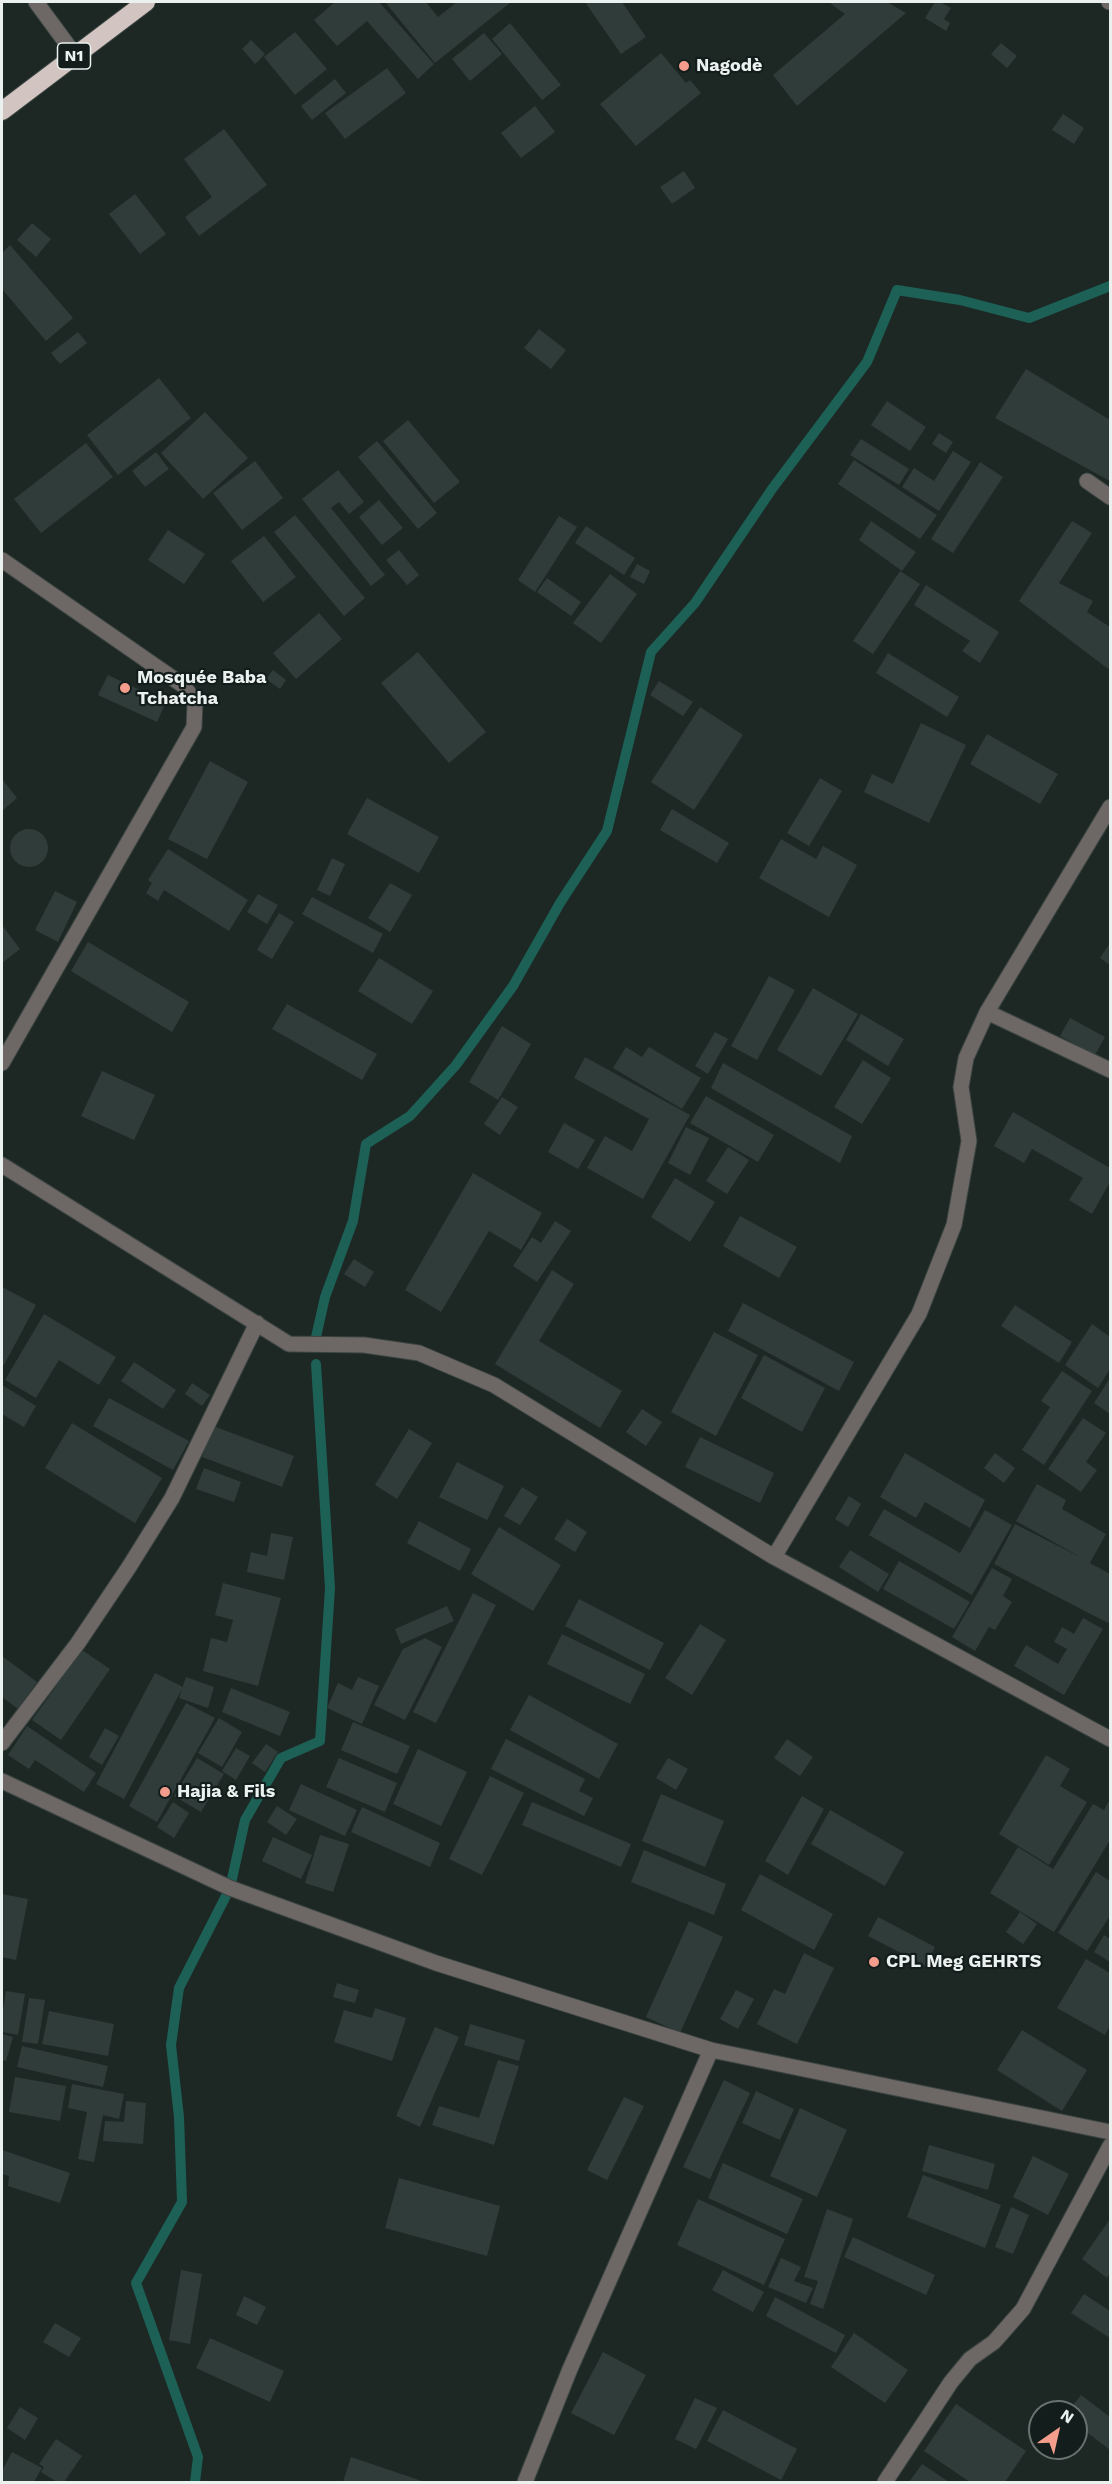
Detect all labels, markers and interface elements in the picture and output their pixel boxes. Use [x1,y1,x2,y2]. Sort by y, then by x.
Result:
road number: N1 [58,43,90,69]
place label: Nagodè [696,55,762,77]
marker: Nagodè [677,59,691,73]
place label: Mosquée Baba Tchatcha [137,667,266,710]
marker: Mosquée Baba Tchatcha [118,681,132,695]
place label: Hajia & Fils [177,1781,275,1803]
marker: Hajia & Fils [158,1785,172,1799]
place label: CPL Meg GEHRTS [886,1951,1041,1973]
marker: CPL Meg GEHRTS [867,1955,881,1969]
north arrow [1028,2400,1088,2460]
text: N [1057,2405,1077,2428]

